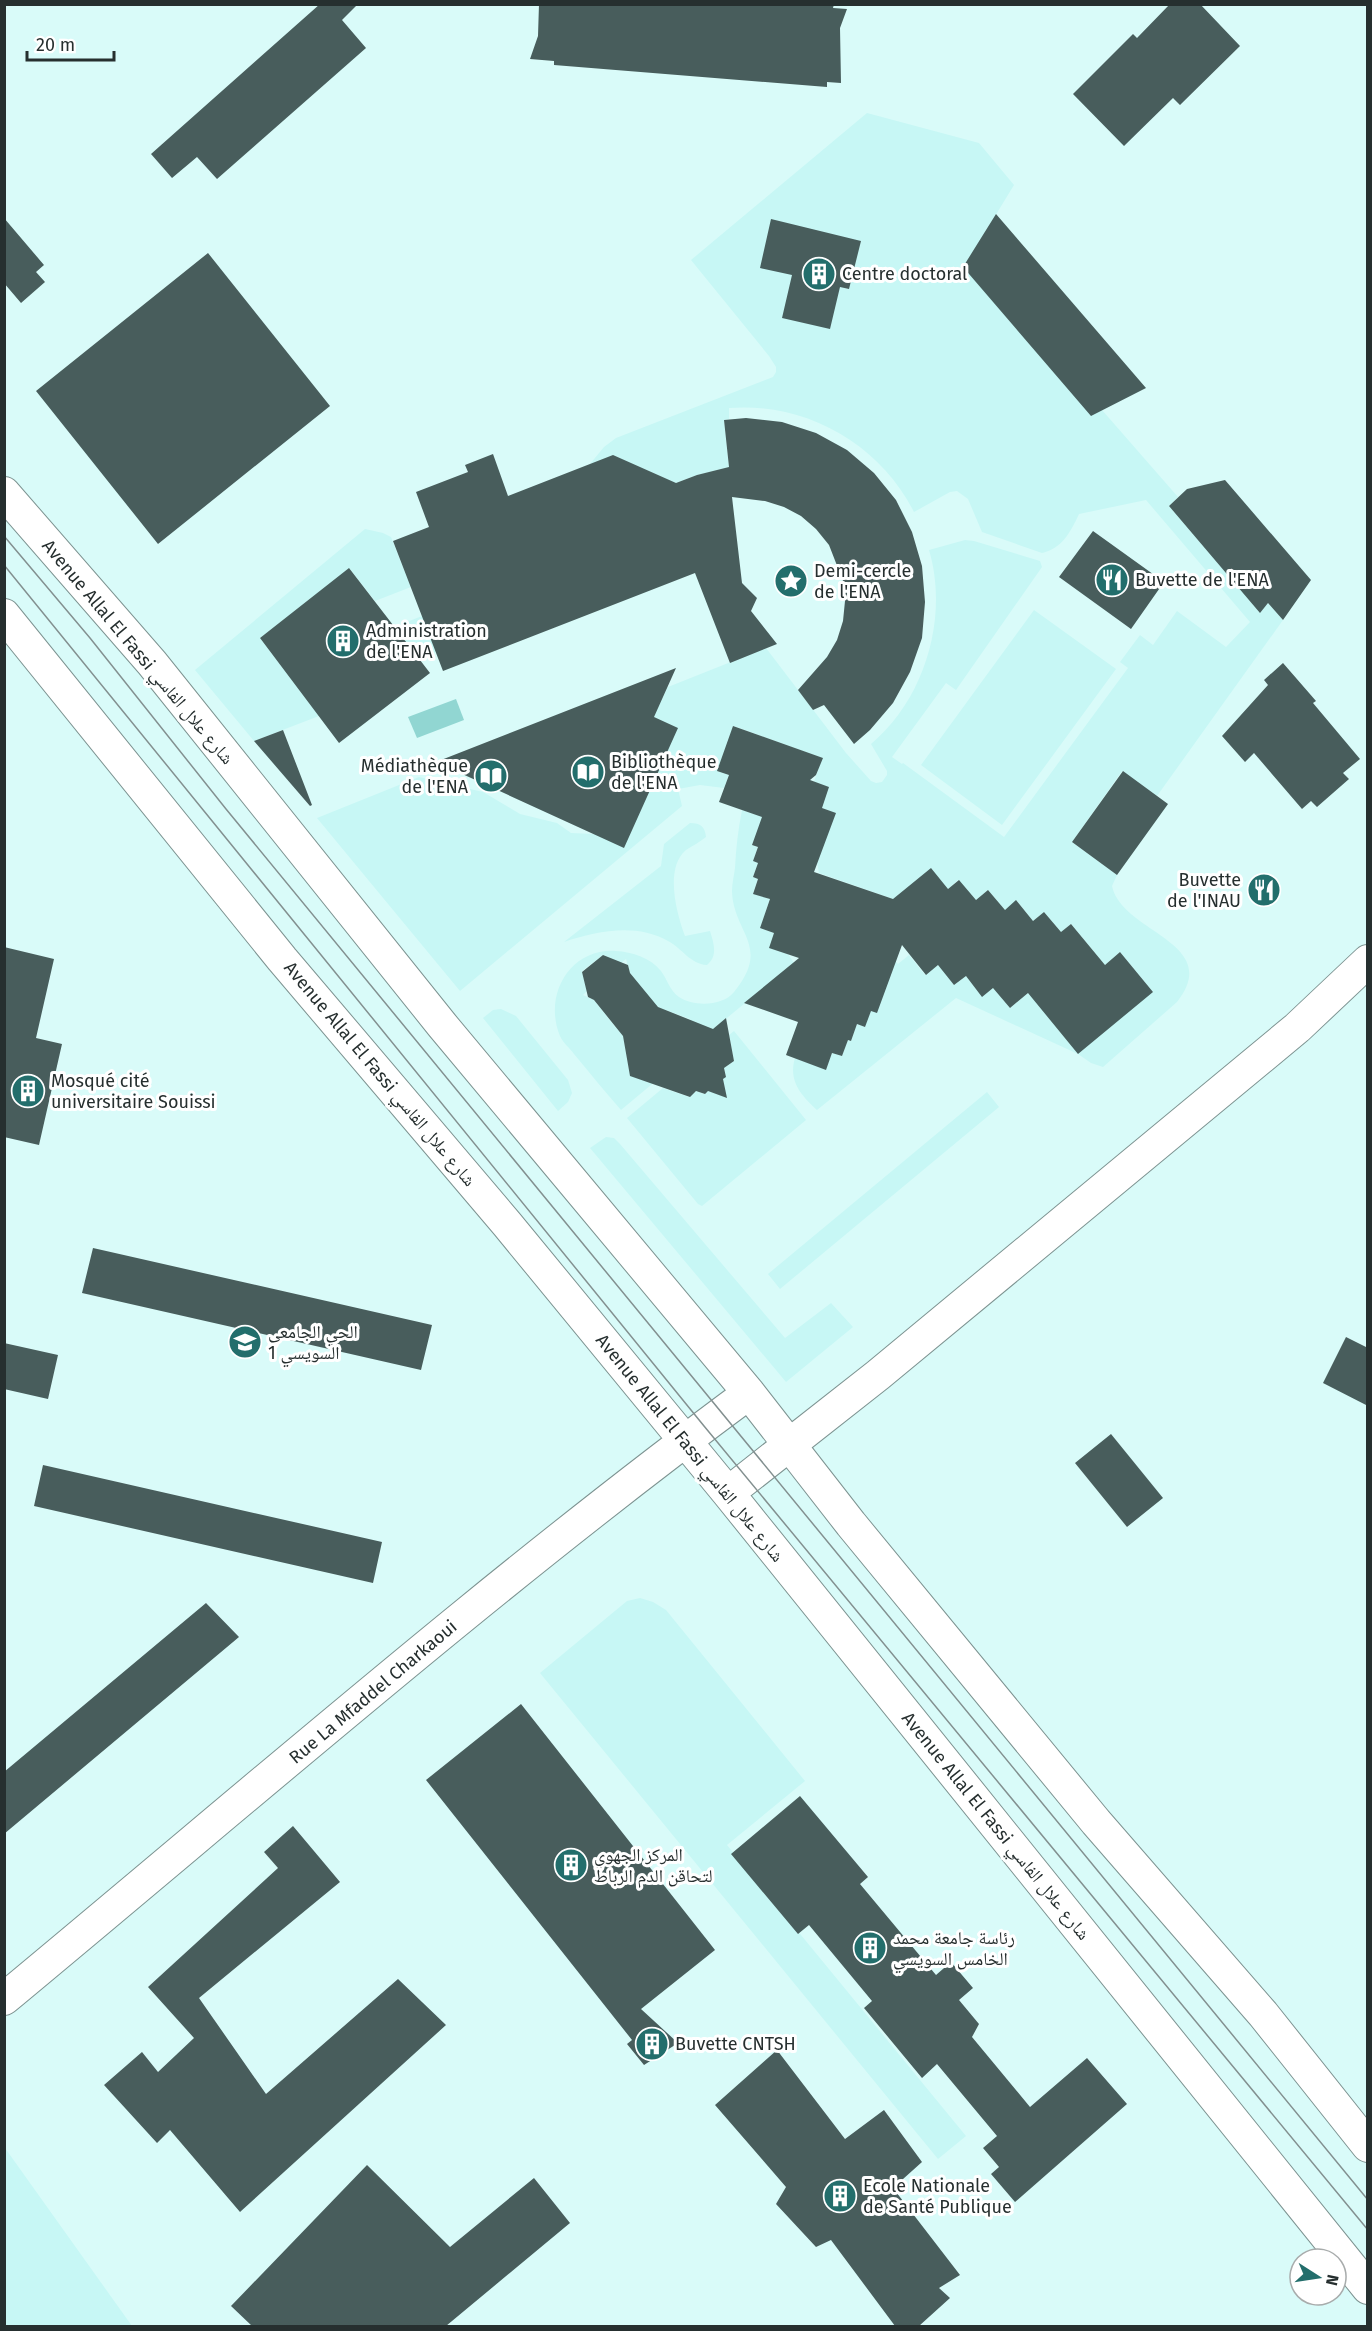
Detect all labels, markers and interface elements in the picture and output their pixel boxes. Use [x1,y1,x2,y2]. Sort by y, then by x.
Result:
scale bar [27,24,114,62]
text: 20 m [36,34,75,56]
building icon: Centre doctoral [801,256,837,292]
place label: Centre doctoral [842,263,967,285]
street label: Avenue Allal El Fassi شارع علال الفاسي [35,535,239,771]
place label: Demi-cercle de l'ENA [814,560,911,603]
restaurant icon: Buvette de l'ENA [1094,562,1130,598]
place icon: Demi-cercle de l'ENA [773,563,809,599]
place label: Buvette de l'ENA [1135,569,1270,591]
place label: Administration de l'ENA [366,620,487,663]
building icon: Administration de l'ENA [325,623,361,659]
place label: Bibliothèque de l'ENA [611,751,716,794]
library icon: Bibliothèque de l'ENA [570,754,606,790]
place label: Médiathèque de l'ENA [361,755,469,798]
library icon: Médiathèque de l'ENA [473,758,509,794]
place label: Buvette de l'INAU [1167,869,1241,912]
restaurant icon: Buvette de l'INAU [1246,872,1282,908]
street label: Avenue Allal El Fassi شارع علال الفاسي [277,957,481,1193]
place label: Mosqué cité universitaire Souissi [51,1070,216,1113]
building icon: Mosqué cité universitaire Souissi [10,1073,46,1109]
place label: الحي الجامعي السويسي 1 [268,1321,358,1368]
school or university icon: الحي الجامعي السويسي 1 [227,1324,263,1360]
street label: Avenue Allal El Fassi شارع علال الفاسي [588,1330,789,1569]
street label: Rue La Mfaddel Charkaoui [285,1615,461,1769]
street label: Avenue Allal El Fassi شارع علال الفاسي [894,1708,1095,1947]
place label: المركز الجهوي لتحاقن الدم الرباط [594,1844,713,1888]
building icon: المركز الجهوي لتحاقن الدم الرباط [553,1847,589,1883]
place label: رئاسة جامعة محمد الخامس السويسي [893,1927,1015,1974]
building icon: رئاسة جامعة محمد الخامس السويسي [852,1930,888,1966]
building icon: Buvette CNTSH [634,2026,670,2062]
place label: Buvette CNTSH [675,2033,796,2055]
place label: Ecole Nationale de Santé Publique [863,2175,1012,2218]
building icon: Ecole Nationale de Santé Publique [822,2178,858,2214]
north arrow [1288,2247,1348,2307]
text: N [1322,2273,1343,2287]

